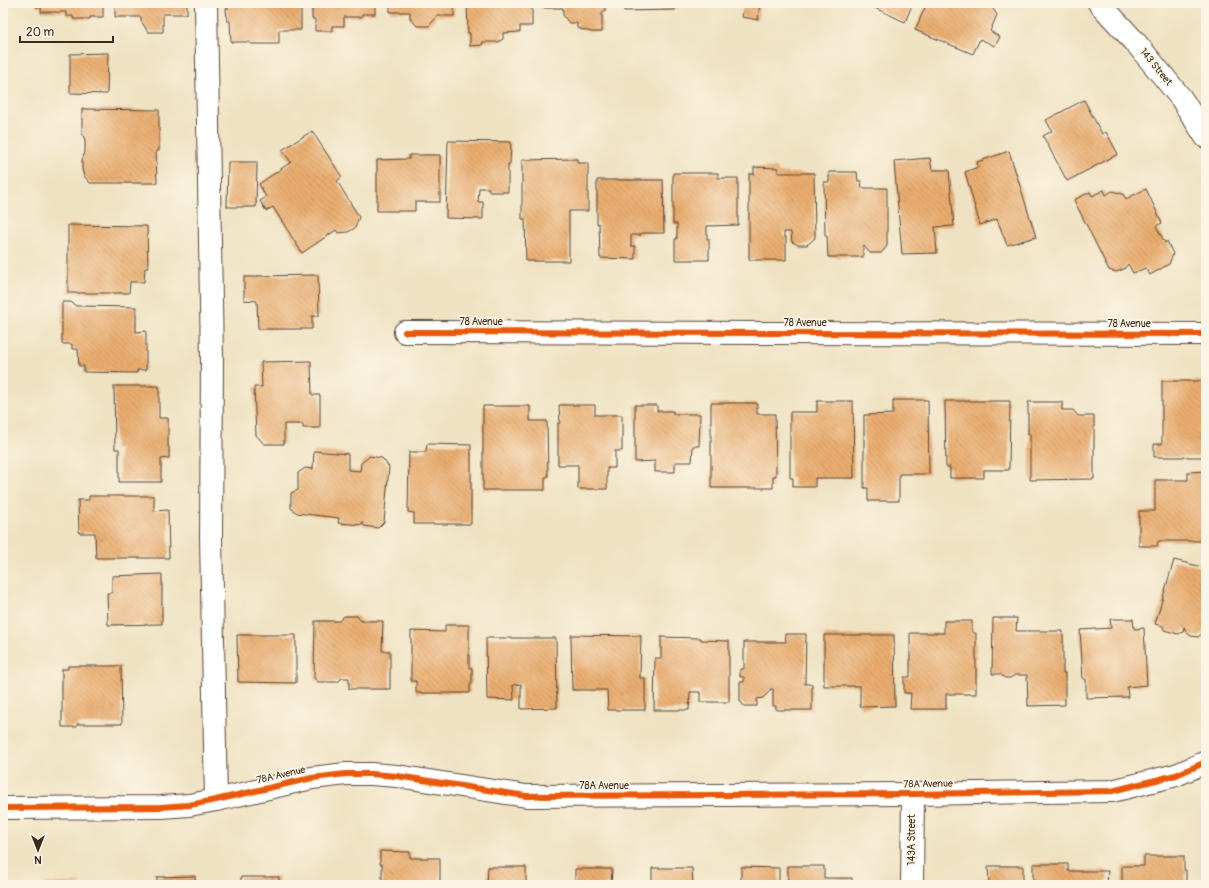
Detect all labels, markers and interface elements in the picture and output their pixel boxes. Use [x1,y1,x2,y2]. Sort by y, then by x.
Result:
scale bar [20,18,113,44]
text: 20 m [26,25,55,40]
street label: 143 Street [1137,46,1175,89]
street label: 78 Avenue [459,316,503,328]
street label: 78 Avenue [783,317,827,329]
street label: 78 Avenue [1107,318,1151,330]
street label: 78A Avenue [255,764,307,786]
street label: 78A Avenue [903,778,953,790]
street label: 78A Avenue [579,780,629,792]
street label: 143A Street [906,813,918,866]
north arrow [18,830,58,870]
text: N [34,853,42,866]

